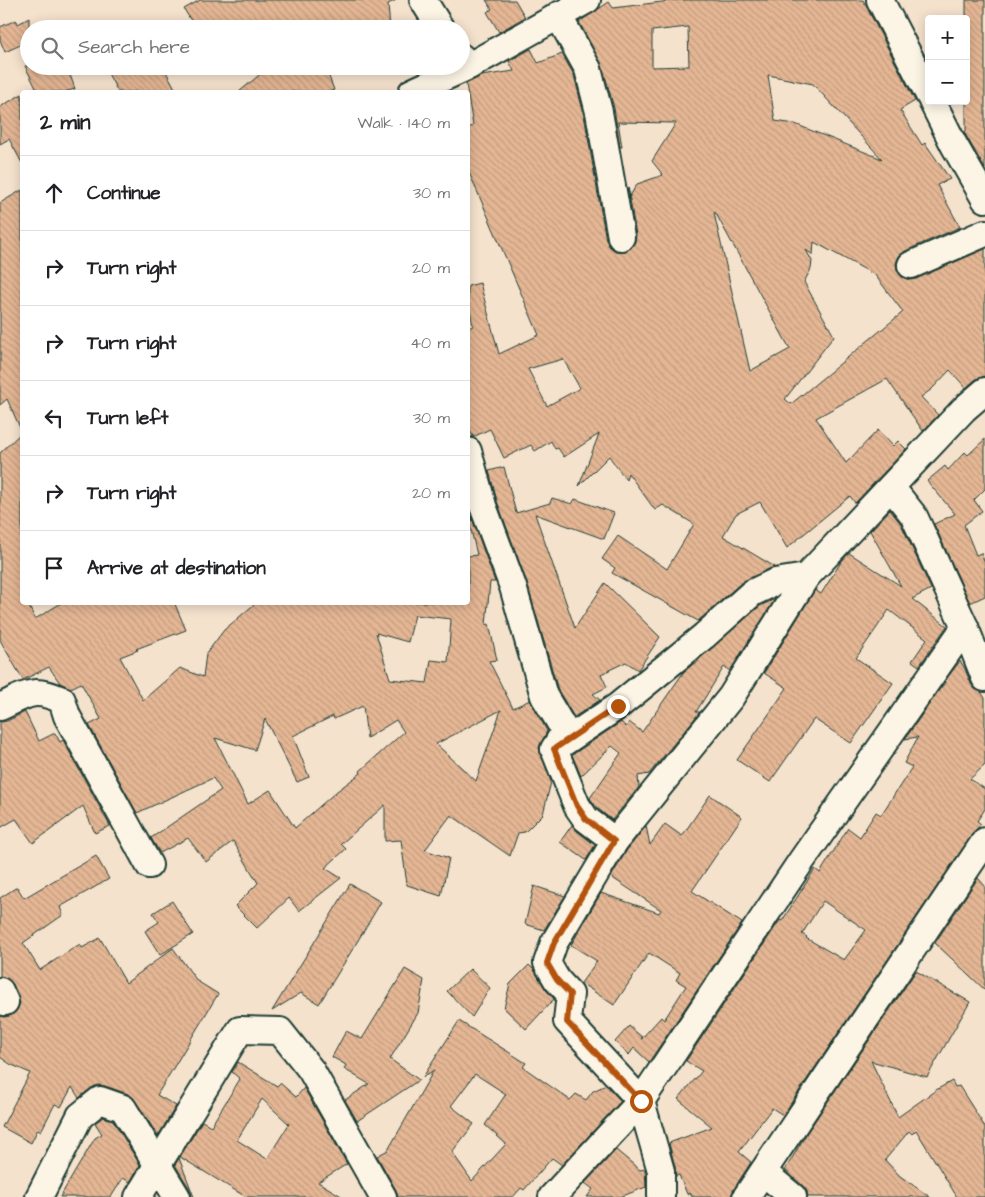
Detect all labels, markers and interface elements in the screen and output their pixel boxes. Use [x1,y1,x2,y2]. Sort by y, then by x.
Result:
map controls [925,15,970,105]
button: + [925,15,970,60]
search box [20,20,470,75]
icon: search [38,34,66,62]
text: Search here [78,34,190,61]
button: − [925,60,970,105]
text: 2 min [40,108,90,137]
text: Walk · 140 m [358,112,450,134]
icon: ahead [40,179,68,207]
text: Continue [87,180,161,207]
text: 30 m [413,182,450,204]
icon: right [40,254,68,282]
text: Turn right [87,255,176,282]
text: 20 m [412,257,450,279]
icon: right [40,329,68,357]
text: Turn right [87,330,176,357]
text: 40 m [410,332,450,354]
icon: left [40,404,68,432]
text: Turn left [87,405,168,432]
text: 30 m [413,407,450,429]
icon: right [40,479,68,507]
text: Turn right [87,480,176,507]
text: 20 m [412,482,450,504]
icon: arrive [40,554,68,582]
text: Arrive at destination [87,555,266,582]
route end [607,695,630,718]
route start [630,1090,653,1113]

